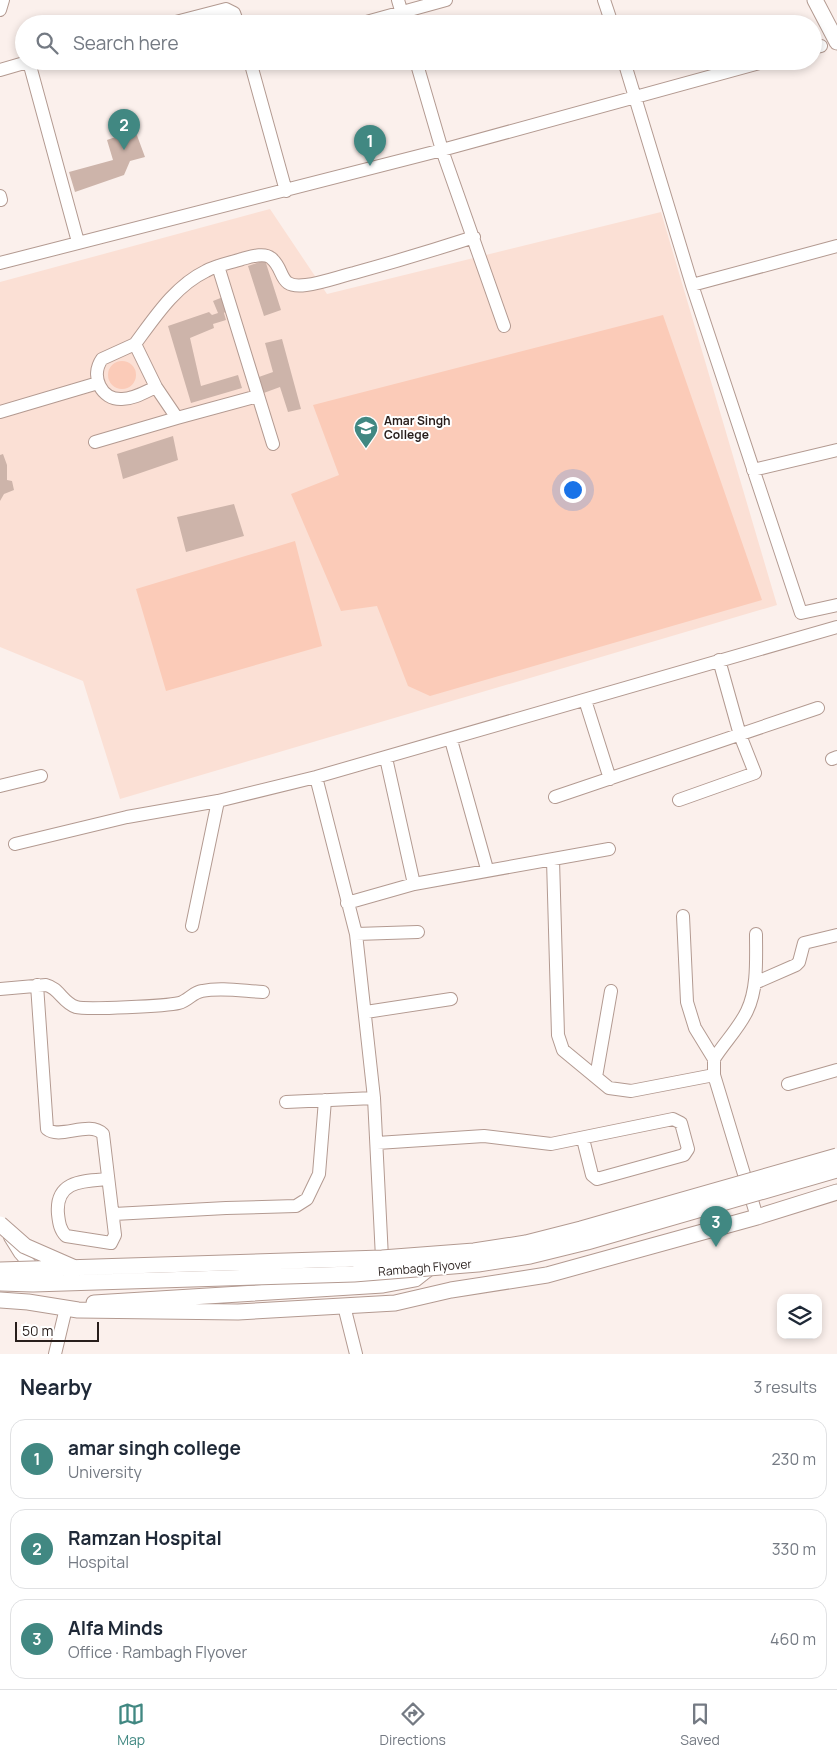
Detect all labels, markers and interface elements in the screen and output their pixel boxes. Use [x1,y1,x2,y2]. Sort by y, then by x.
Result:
search box [15,15,822,70]
icon: search [33,29,61,57]
text: Search here [73,30,179,56]
pin: 2 [108,109,140,150]
pin: 1 [354,125,386,166]
place label: Amar Singh College [384,412,451,443]
school or university icon: Amar Singh College [353,415,379,449]
your location [560,477,586,503]
pin: 3 [700,1206,732,1247]
street label: Rambagh Flyover [377,1255,473,1280]
map controls [777,1294,822,1339]
button: layers [777,1294,822,1339]
scale bar [15,1319,99,1342]
text: 50 m [22,1321,53,1340]
text: Nearby [20,1373,92,1401]
text: 3 results [754,1376,817,1398]
text: amar singh college [68,1435,241,1461]
text: 1 [33,1448,41,1470]
text: 230 m [772,1448,816,1470]
text: University [68,1461,142,1483]
text: Ramzan Hospital [68,1525,222,1551]
text: 2 [32,1538,42,1560]
text: 330 m [772,1538,816,1560]
text: Hospital [68,1551,129,1573]
text: Alfa Minds [68,1615,163,1641]
text: 3 [32,1628,42,1650]
text: 460 m [770,1628,816,1650]
text: Office · Rambagh Flyover [68,1641,247,1663]
tab: Map [117,1700,145,1749]
tab: Directions [380,1700,446,1749]
tab: Saved [680,1700,720,1749]

